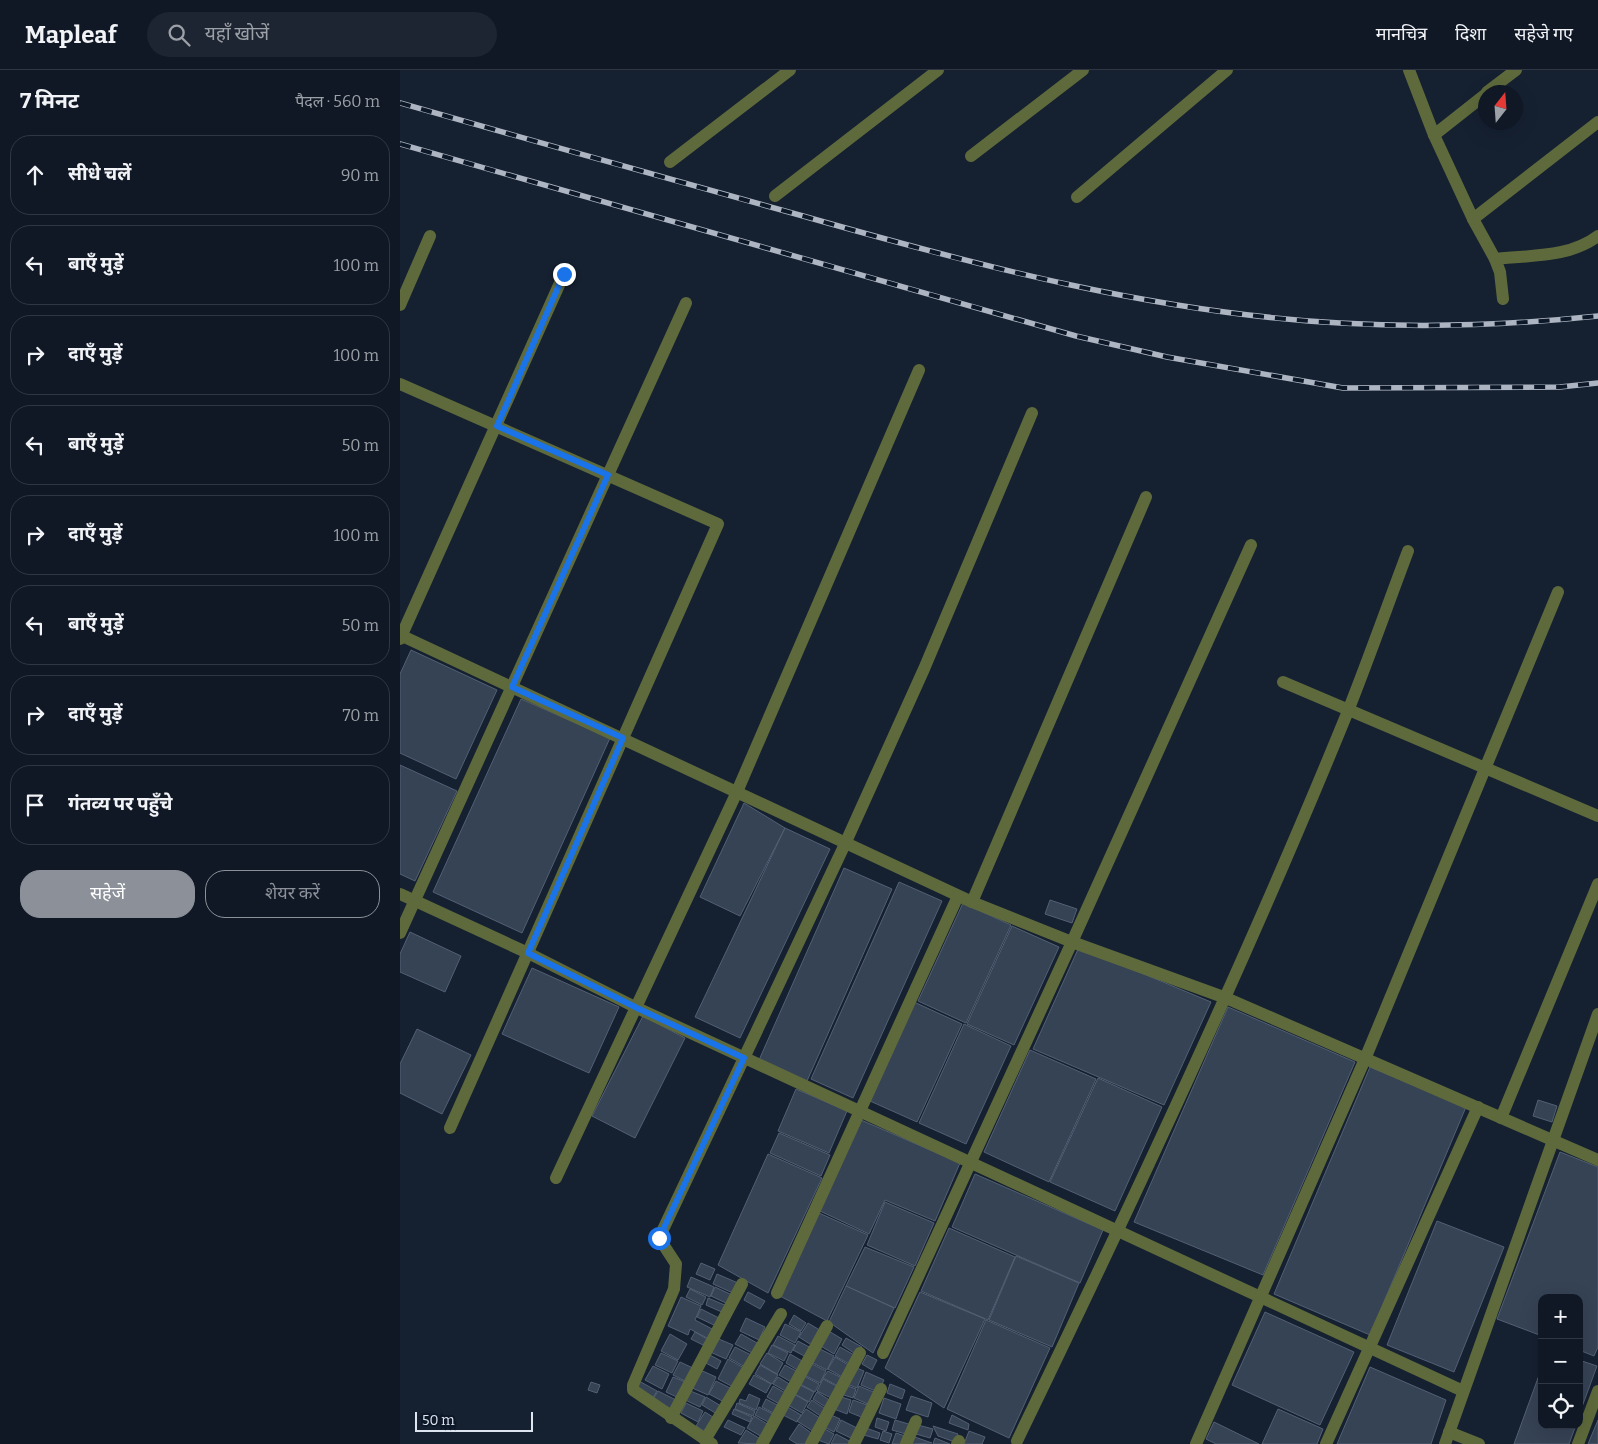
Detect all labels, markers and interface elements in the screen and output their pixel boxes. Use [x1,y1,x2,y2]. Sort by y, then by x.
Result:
search box [147,12,497,57]
text: Mapleaf [25,21,117,49]
icon: search [165,21,193,49]
text: यहाँ खोजें [205,22,269,45]
text: मानचित्र [1376,23,1427,45]
text: दिशा [1455,23,1486,45]
text: सहेजे गए [1514,23,1573,45]
north arrow [1478,85,1523,130]
text: 7 मिनट [20,88,79,114]
text: पैदल · 560 m [295,92,380,111]
icon: ahead [21,161,49,189]
text: सीधे चलें [68,162,131,185]
text: 90 m [341,166,379,185]
icon: left [21,251,49,279]
text: बाएँ मुड़ें [68,252,124,275]
text: 100 m [334,256,379,275]
route end [553,263,576,286]
icon: right [21,341,49,369]
text: दाएँ मुड़ें [68,342,122,365]
text: 100 m [334,346,379,365]
icon: left [21,431,49,459]
text: बाएँ मुड़ें [68,432,124,455]
text: 50 m [342,436,379,455]
icon: right [21,521,49,549]
text: दाएँ मुड़ें [68,522,122,545]
text: 100 m [334,526,379,545]
icon: left [21,611,49,639]
text: बाएँ मुड़ें [68,612,124,635]
text: 50 m [342,616,379,635]
icon: right [21,701,49,729]
text: दाएँ मुड़ें [68,702,122,725]
text: 70 m [343,706,379,725]
icon: arrive [21,791,49,819]
text: गंतव्य पर पहुँचे [68,792,173,815]
button: सहेजें [20,870,195,918]
button: शेयर करें [205,870,380,918]
route start [648,1227,671,1250]
map controls [1538,1294,1583,1429]
button: + [1538,1294,1583,1339]
button: − [1538,1339,1583,1384]
button: locate [1538,1384,1583,1429]
scale bar [415,1409,532,1432]
text: 50 m [422,1412,455,1429]

